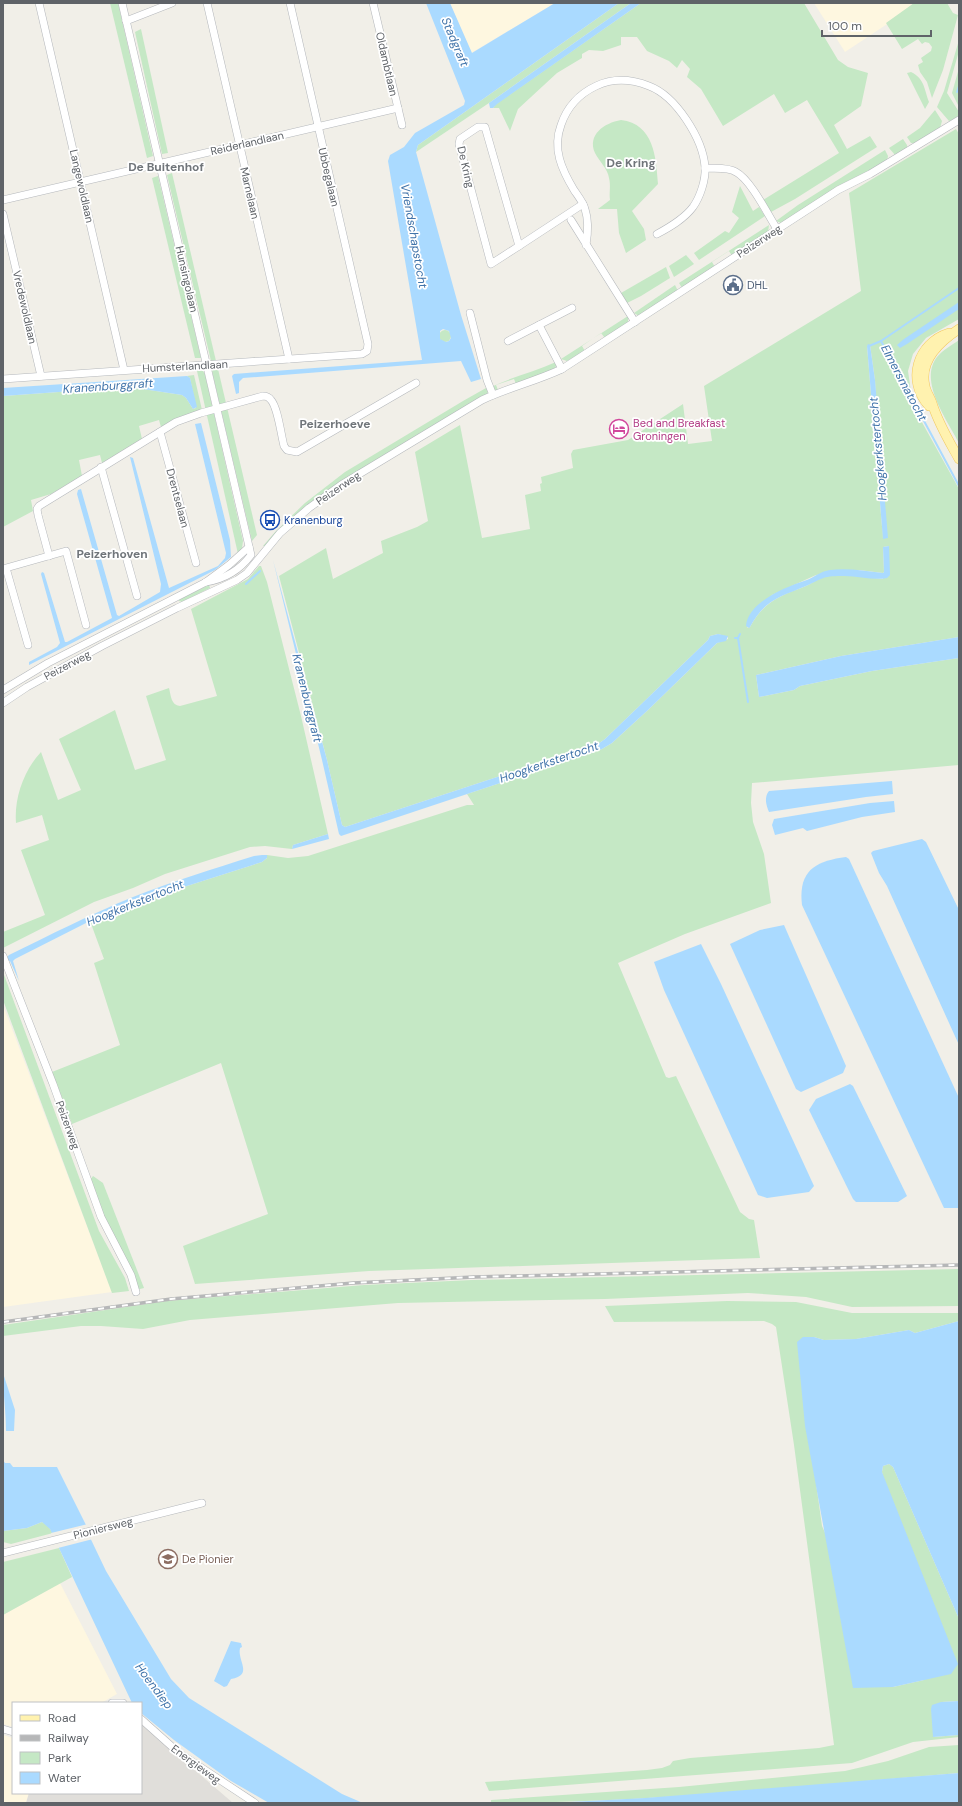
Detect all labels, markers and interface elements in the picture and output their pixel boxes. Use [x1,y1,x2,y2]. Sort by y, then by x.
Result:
scale bar [822,12,931,38]
water label: Stadgraft [437,15,473,69]
text: 100 m [828,18,862,34]
street label: Oldambtlaan [373,31,401,97]
street label: Reiderlandlaan [209,128,285,158]
street label: De Kring [454,145,478,189]
street label: Ubbegalaan [315,146,343,208]
street label: Langewoldlaan [67,148,97,224]
district label: De Kring [606,155,656,171]
district label: De Buitenhof [128,159,204,175]
street label: Marnelaan [237,166,263,220]
water label: Vriendschapstocht [397,182,431,290]
street label: Peizerweg [734,221,784,261]
street label: Hunsingolaan [173,244,201,314]
street label: Vredewoldlaan [10,269,40,345]
public building icon: DHL [722,274,744,296]
place label: DHL [747,278,768,292]
water label: Elmersmatocht [877,342,931,424]
street label: Humsterlandlaan [142,357,228,375]
water label: Kranenburggraft [62,375,154,397]
water label: Hoogkerkstertocht [865,396,890,501]
district label: Peizerhoeve [299,416,371,432]
place label: Bed and Breakfast Groningen [633,416,725,443]
hotel icon: Bed and Breakfast Groningen [608,418,630,440]
street label: Drentselaan [163,467,193,529]
street label: Peizerweg [313,468,363,508]
bus stop icon: Kranenburg [259,509,281,531]
place label: Kranenburg [284,513,343,527]
district label: Peizerhoven [76,546,148,562]
street label: Peizerweg [41,647,93,683]
water label: Kranenburggraft [288,652,326,744]
water label: Hoogkerkstertocht [497,737,601,786]
water label: Hoogkerkstertocht [84,876,186,930]
street label: Peizerweg [53,1099,83,1151]
street label: Pioniersweg [72,1514,134,1542]
school or university icon: De Pionier [157,1548,179,1570]
place label: De Pionier [182,1552,234,1566]
water label: Hoendiep [131,1660,177,1712]
legend [12,1702,142,1794]
text: Road [48,1710,76,1726]
text: Railway [48,1730,89,1746]
street label: Energieweg [168,1741,224,1787]
text: Park [48,1750,72,1766]
text: Water [48,1770,82,1786]

